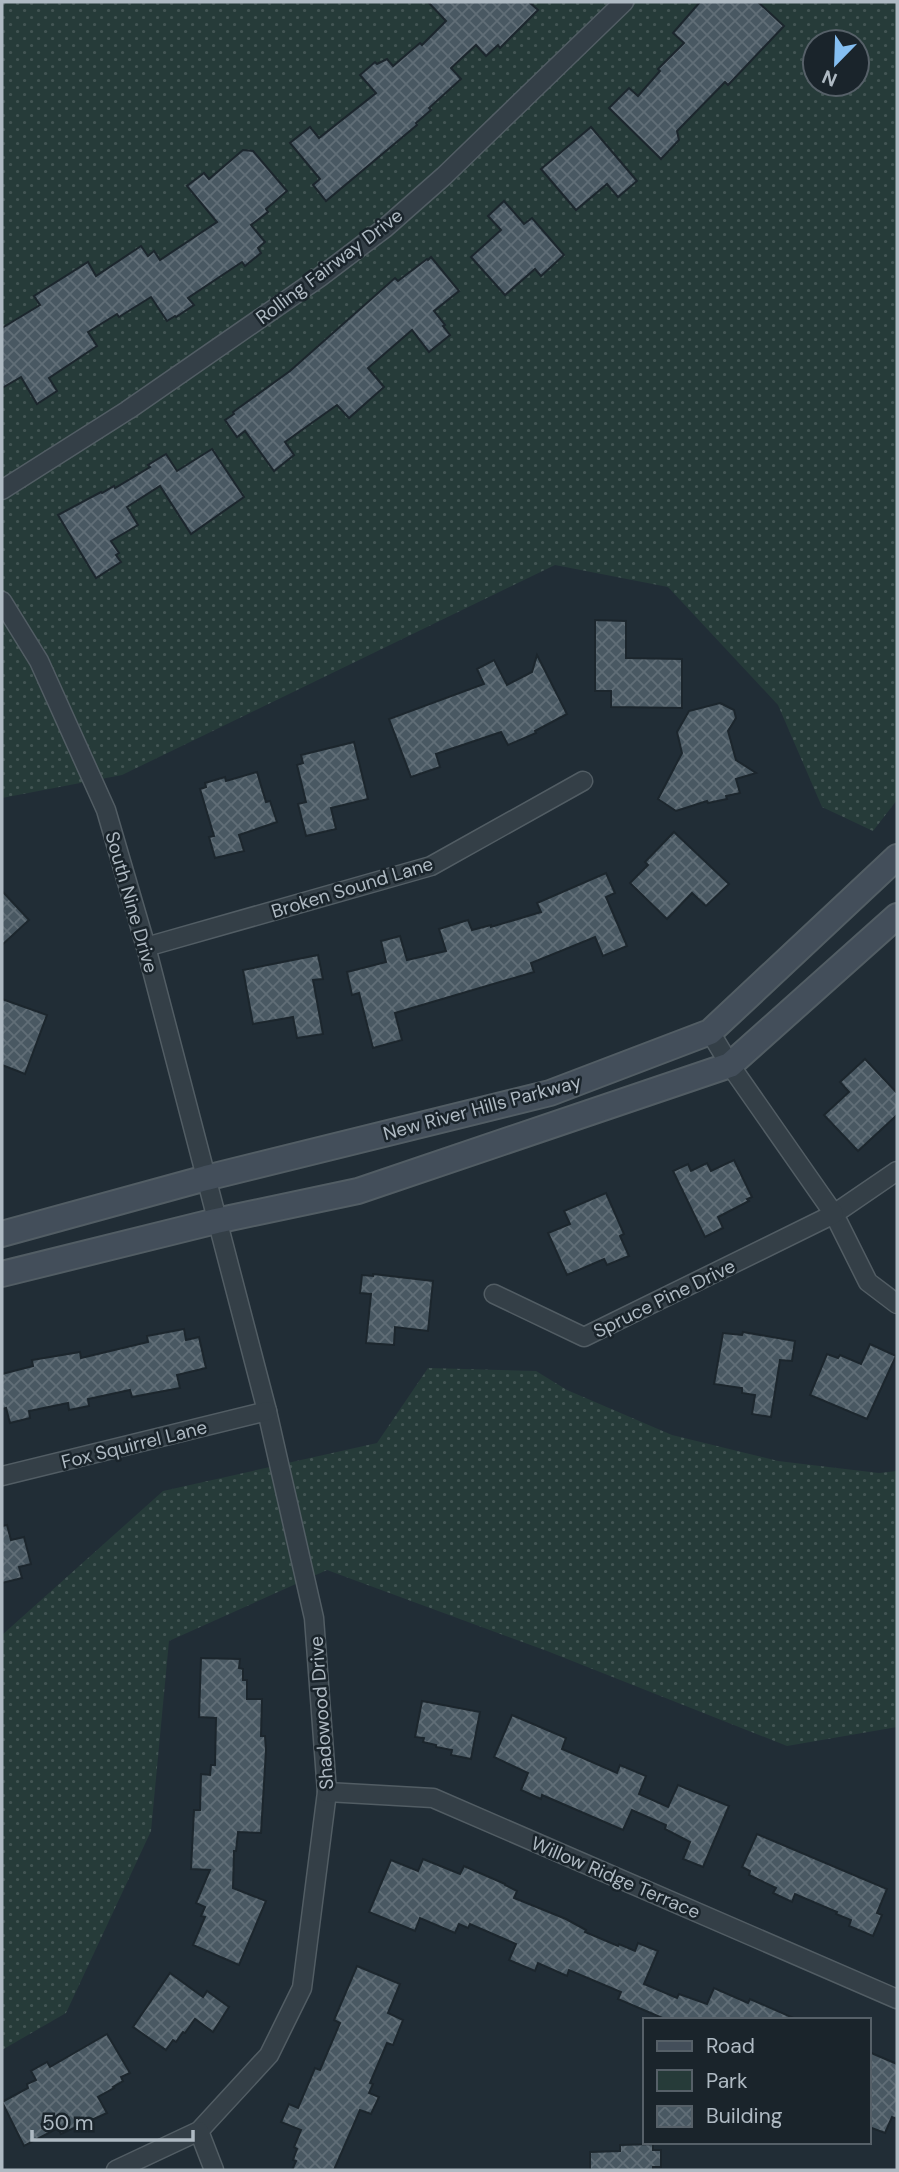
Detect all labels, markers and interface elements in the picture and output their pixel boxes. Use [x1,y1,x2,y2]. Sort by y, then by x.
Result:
north arrow [801,28,871,98]
text: N [818,64,841,92]
street label: Rolling Fairway Drive [251,203,408,330]
street label: South Nine Drive [99,828,164,976]
street label: Broken Sound Lane [268,851,436,924]
street label: New River Hills Parkway [380,1069,584,1146]
street label: Spruce Pine Drive [589,1253,739,1344]
street label: Fox Squirrel Lane [59,1414,210,1475]
street label: Shadowood Drive [304,1635,339,1791]
street label: Willow Ridge Terrace [527,1830,704,1924]
legend [643,2018,871,2144]
text: Road [706,2032,755,2060]
text: Park [706,2067,748,2095]
scale bar [32,2098,192,2142]
text: Building [706,2102,783,2130]
text: 50 m [42,2109,93,2137]

